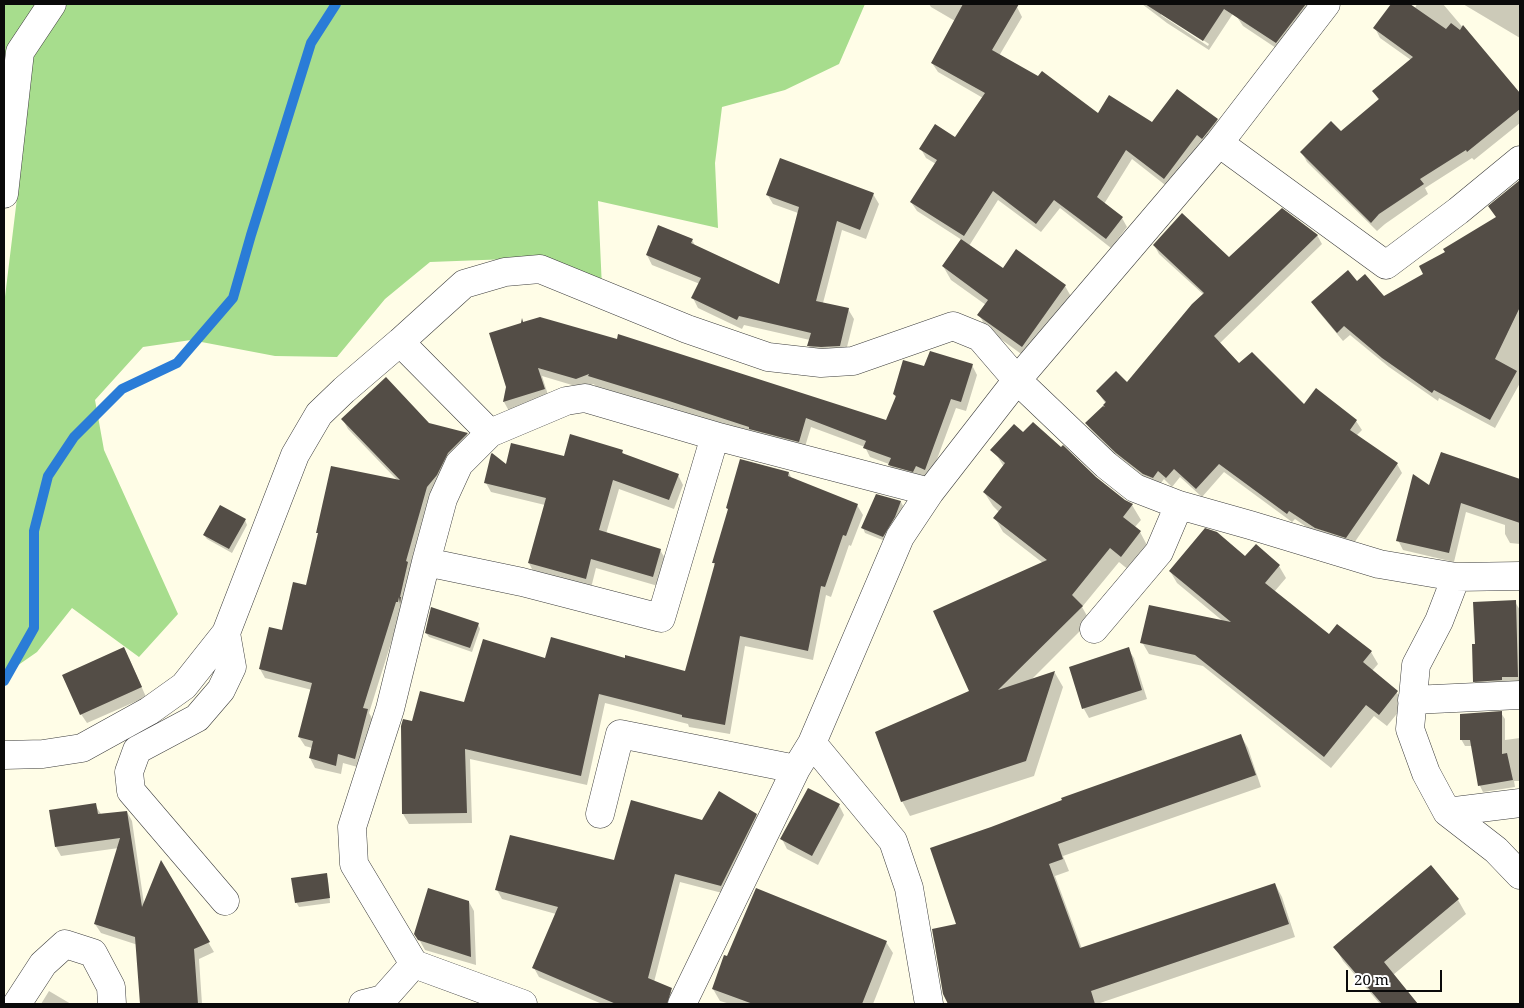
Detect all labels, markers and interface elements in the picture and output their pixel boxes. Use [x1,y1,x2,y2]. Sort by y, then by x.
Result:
scale bar [1349,960,1445,992]
text: 20 m [1354,969,1389,989]

